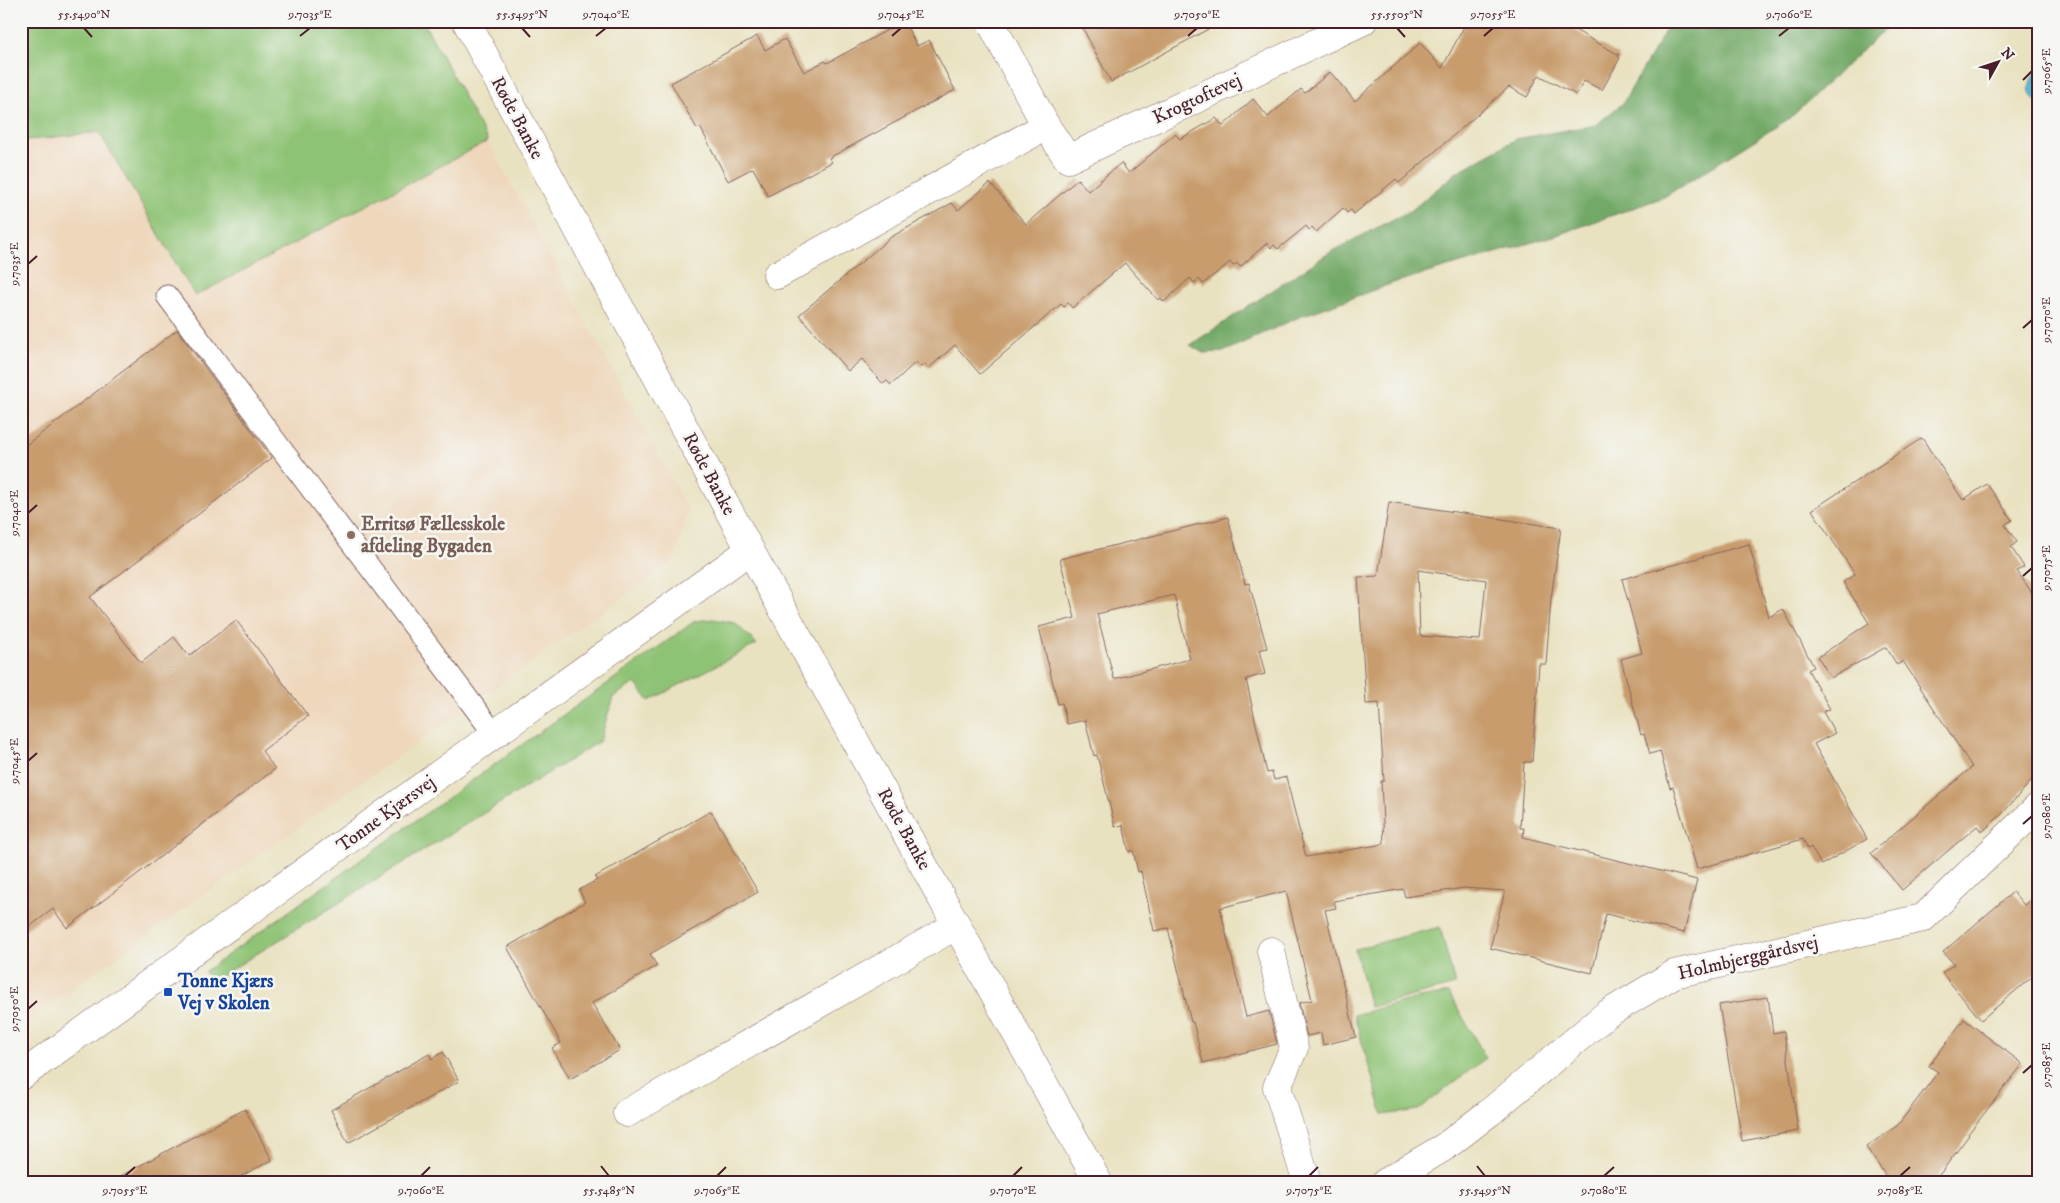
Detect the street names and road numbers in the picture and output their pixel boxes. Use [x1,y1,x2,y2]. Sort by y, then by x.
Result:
street label: Krogtoftevej [1149,69,1245,129]
street label: Røde Banke [486,73,548,163]
street label: Røde Banke [678,429,740,519]
street label: Tonne Kjærsvej [332,771,440,857]
street label: Røde Banke [872,784,936,874]
street label: Holmbjerggårdsvej [1676,931,1820,985]

